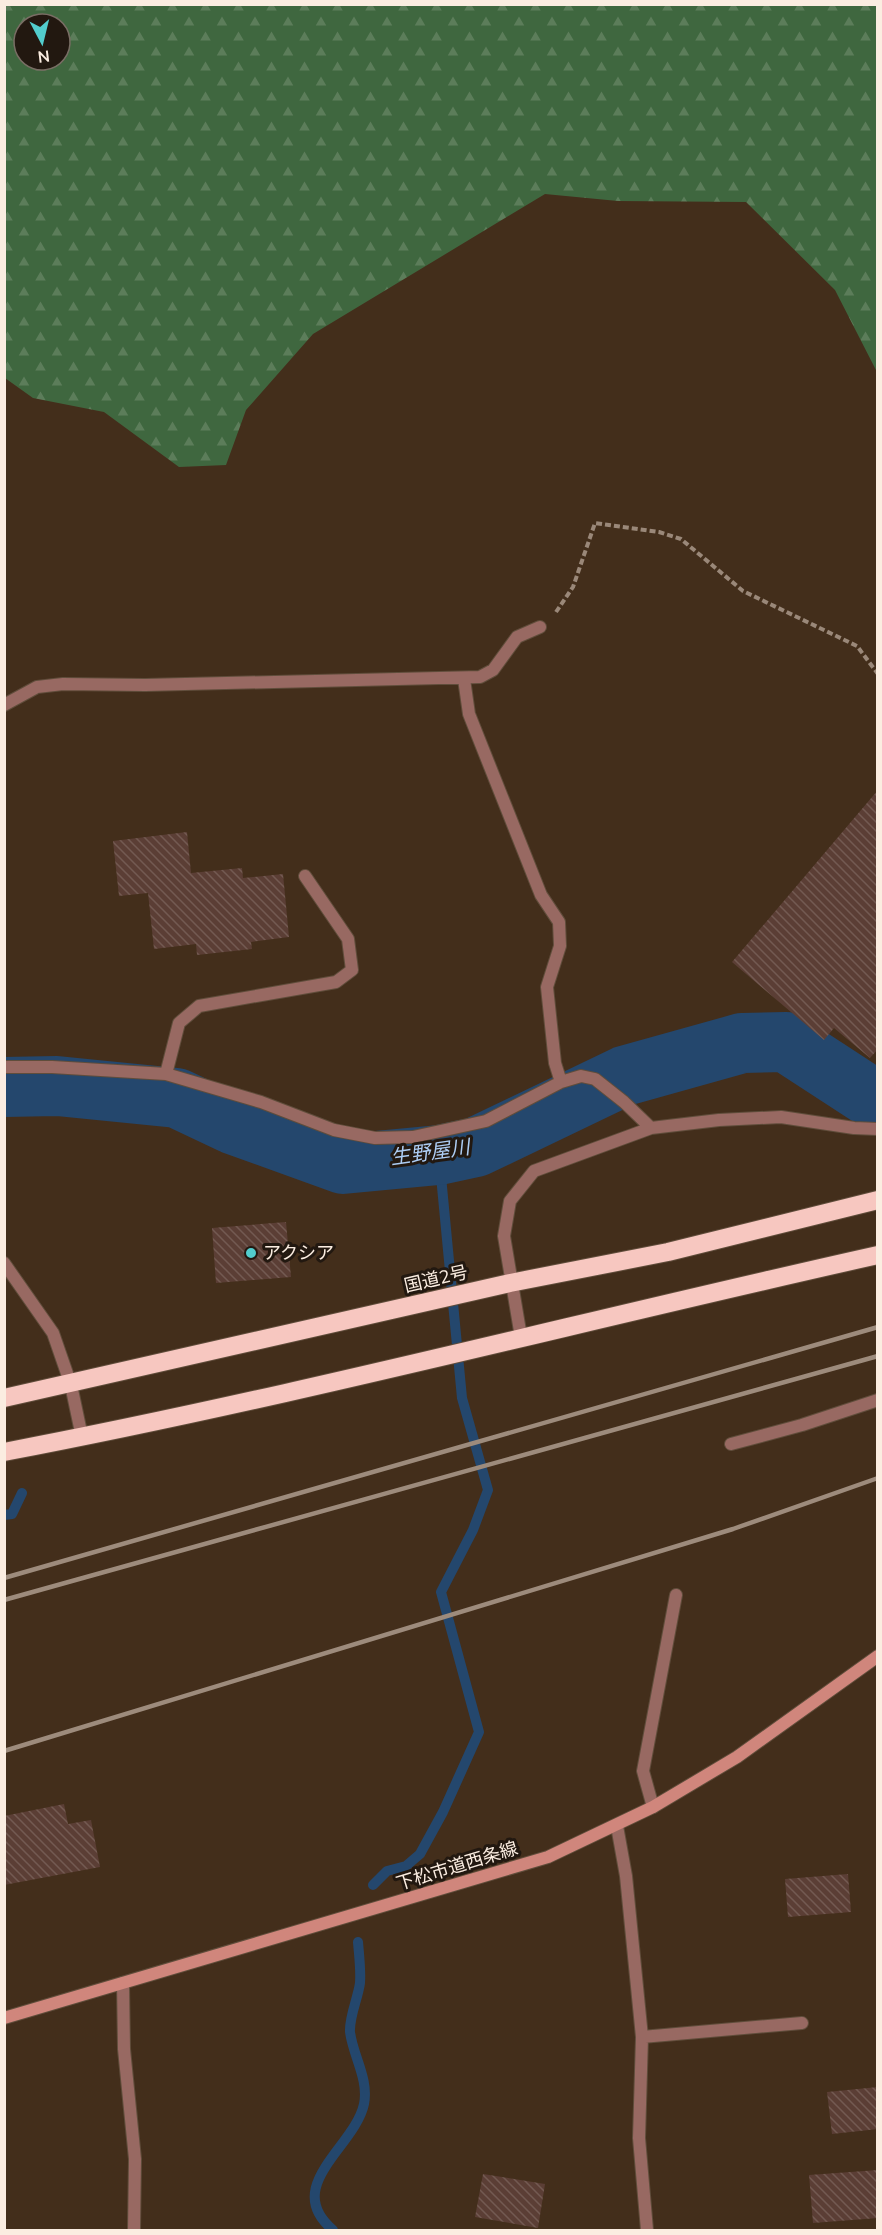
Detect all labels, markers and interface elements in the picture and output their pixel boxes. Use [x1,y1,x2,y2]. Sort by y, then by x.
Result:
north arrow [12,12,72,72]
text: N [36,44,51,68]
water label: 生野屋川 [389,1133,474,1171]
place label: アクシア [263,1241,334,1265]
marker: アクシア [244,1246,258,1260]
street label: 国道2号 [402,1260,470,1298]
street label: 下松市道西条線 [393,1836,521,1896]

